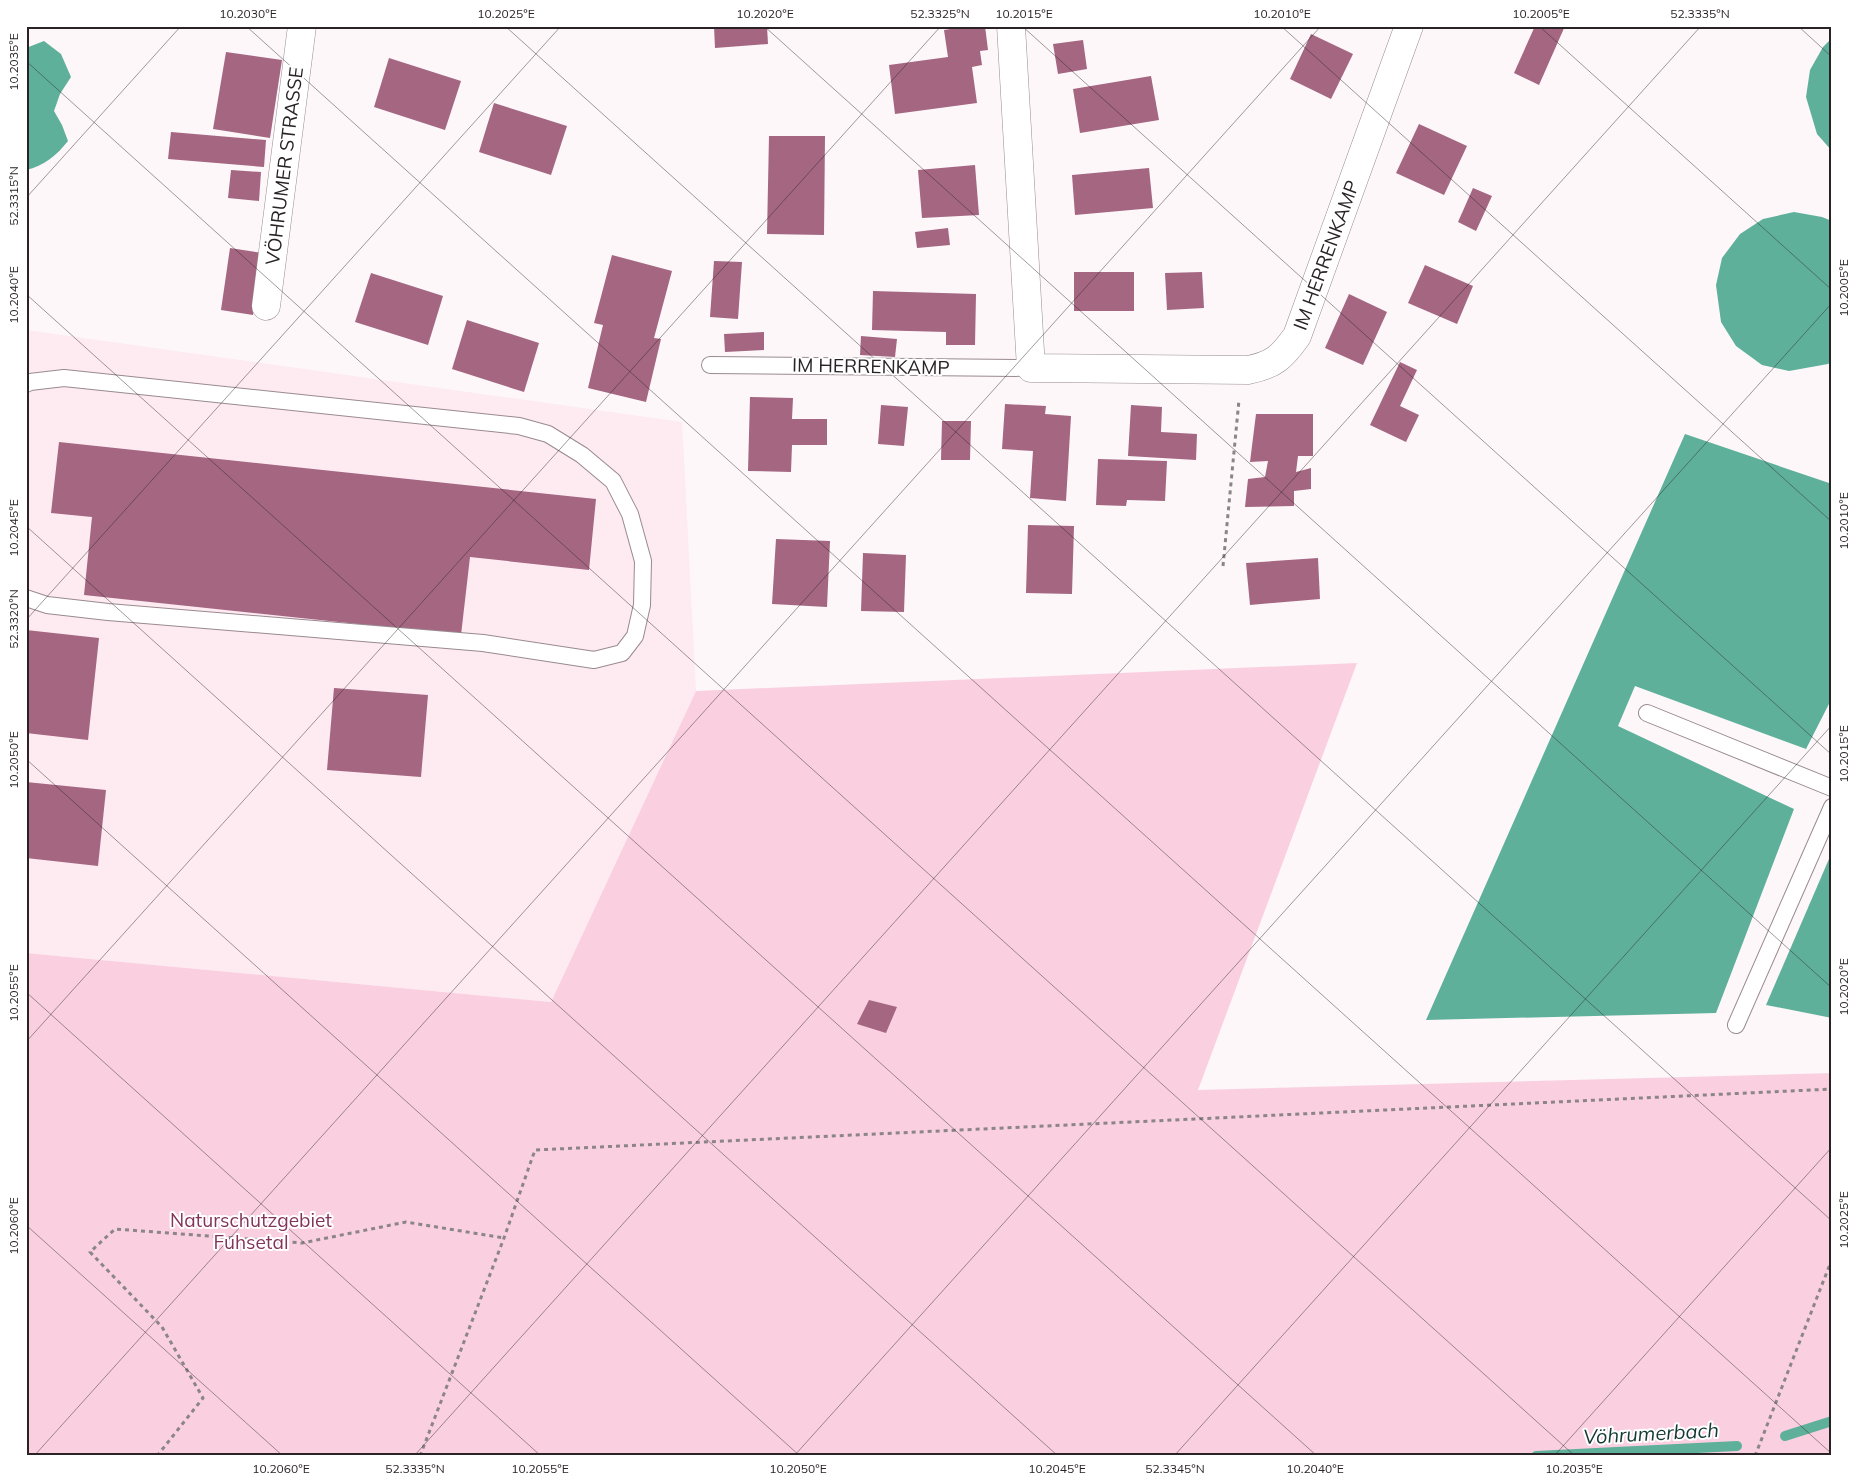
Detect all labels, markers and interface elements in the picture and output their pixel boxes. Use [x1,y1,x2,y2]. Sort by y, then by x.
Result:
text: 10.2030°E [219,6,277,21]
text: 10.2025°E [477,6,535,21]
text: 10.2020°E [736,6,794,21]
text: 52.3325°N [910,6,970,21]
text: 10.2015°E [995,6,1053,21]
text: 10.2010°E [1253,6,1311,21]
text: 10.2005°E [1512,6,1570,21]
text: 52.3335°N [1670,6,1730,21]
text: 10.2035°E [6,33,21,91]
street label: VÖHRUMER STRASSE [260,66,308,266]
text: 52.3315°N [6,166,21,226]
street label: IM HERRENKAMP [1288,177,1364,333]
text: 10.2005°E [1836,259,1851,317]
text: 10.2040°E [6,266,21,324]
street label: IM HERRENKAMP [792,353,950,379]
text: 10.2010°E [1836,492,1851,550]
text: 10.2045°E [6,499,21,557]
text: 52.3320°N [6,589,21,649]
text: 10.2015°E [1836,725,1851,783]
text: 10.2050°E [6,731,21,789]
text: 10.2020°E [1836,958,1851,1016]
text: 10.2055°E [6,964,21,1022]
text: 10.2025°E [1836,1191,1851,1249]
text: 10.2060°E [6,1197,21,1255]
park label: Naturschutzgebiet Fuhsetal [170,1208,332,1254]
water label: Vöhrumerbach [1582,1417,1720,1449]
text: 10.2060°E [252,1461,310,1476]
text: 52.3335°N [385,1461,445,1476]
text: 10.2055°E [511,1461,569,1476]
text: 10.2050°E [769,1461,827,1476]
text: 10.2045°E [1028,1461,1086,1476]
text: 52.3345°N [1145,1461,1205,1476]
text: 10.2040°E [1286,1461,1344,1476]
text: 10.2035°E [1545,1461,1603,1476]

